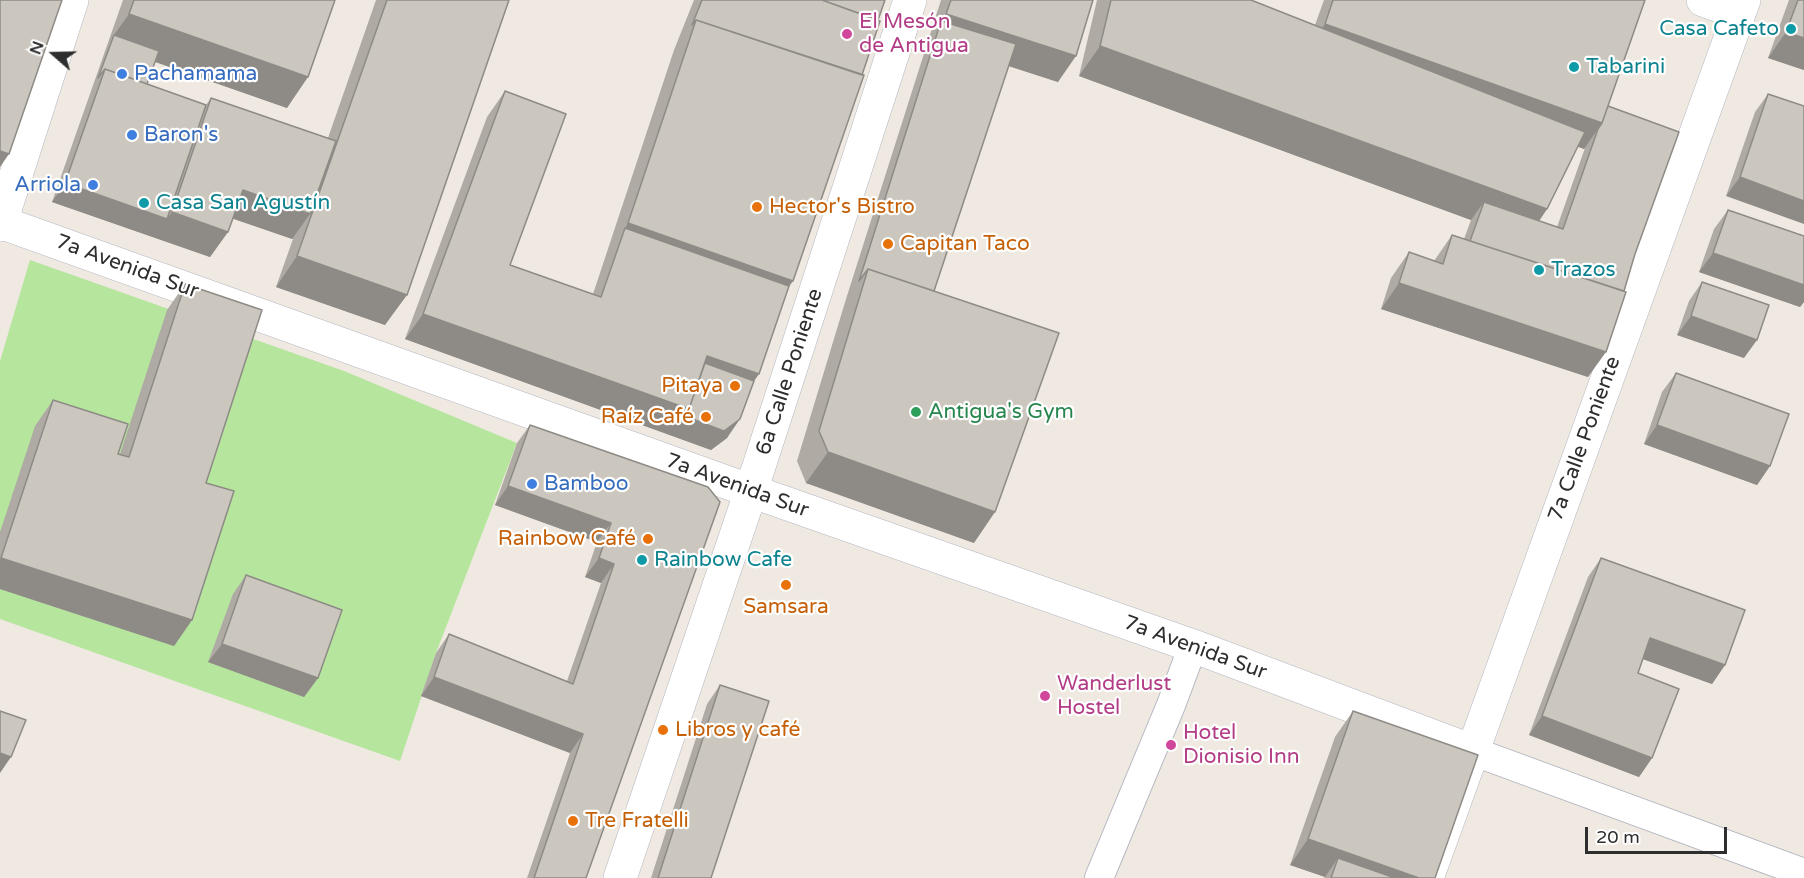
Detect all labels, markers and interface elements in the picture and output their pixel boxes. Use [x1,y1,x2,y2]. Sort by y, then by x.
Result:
place label: El Mesón de Antigua [859,9,969,59]
place label: Casa Cafeto [1659,16,1779,42]
marker: Casa Cafeto [1784,22,1798,36]
north arrow [24,24,84,84]
marker: El Mesón de Antigua [840,27,854,41]
text: N [25,38,49,57]
place label: Tabarini [1586,54,1665,80]
marker: Tabarini [1567,60,1581,74]
place label: Pachamama [134,61,257,87]
marker: Pachamama [115,67,129,81]
place label: Baron's [144,122,218,148]
marker: Baron's [125,128,139,142]
place label: Arriola [14,172,81,198]
marker: Arriola [86,178,100,192]
place label: Casa San Agustín [156,190,330,216]
place label: Hector's Bistro [769,194,915,220]
marker: Casa San Agustín [137,196,151,210]
marker: Hector's Bistro [750,200,764,214]
street label: 7a Avenida Sur [52,229,202,305]
place label: Capitan Taco [900,231,1030,257]
marker: Capitan Taco [881,237,895,251]
place label: Trazos [1551,257,1616,283]
marker: Trazos [1532,263,1546,277]
street label: 6a Calle Poniente [751,286,829,458]
street label: 7a Calle Poniente [1544,353,1626,525]
place label: Pitaya [661,373,723,399]
marker: Pitaya [728,379,742,393]
place label: Antigua's Gym [928,399,1074,425]
place label: Raíz Café [601,404,694,430]
marker: Antigua's Gym [909,405,923,419]
marker: Raíz Café [699,410,713,424]
street label: 7a Avenida Sur [662,448,812,524]
place label: Bamboo [544,471,628,497]
marker: Bamboo [525,477,539,491]
place label: Rainbow Café [498,526,636,552]
marker: Rainbow Café [641,532,655,546]
place label: Rainbow Cafe [654,547,792,573]
marker: Rainbow Cafe [635,553,649,567]
marker: Samsara [779,578,793,592]
place label: Samsara [743,594,829,620]
street label: 7a Avenida Sur [1120,610,1270,686]
place label: Wanderlust Hostel [1057,671,1171,721]
marker: Wanderlust Hostel [1038,689,1052,703]
place label: Libros y café [675,717,800,743]
place label: Hotel Dionisio Inn [1183,720,1299,770]
marker: Libros y café [656,723,670,737]
marker: Hotel Dionisio Inn [1164,738,1178,752]
place label: Tre Fratelli [585,808,689,834]
marker: Tre Fratelli [566,814,580,828]
scale bar [1588,815,1730,853]
text: 20 m [1596,826,1640,848]

